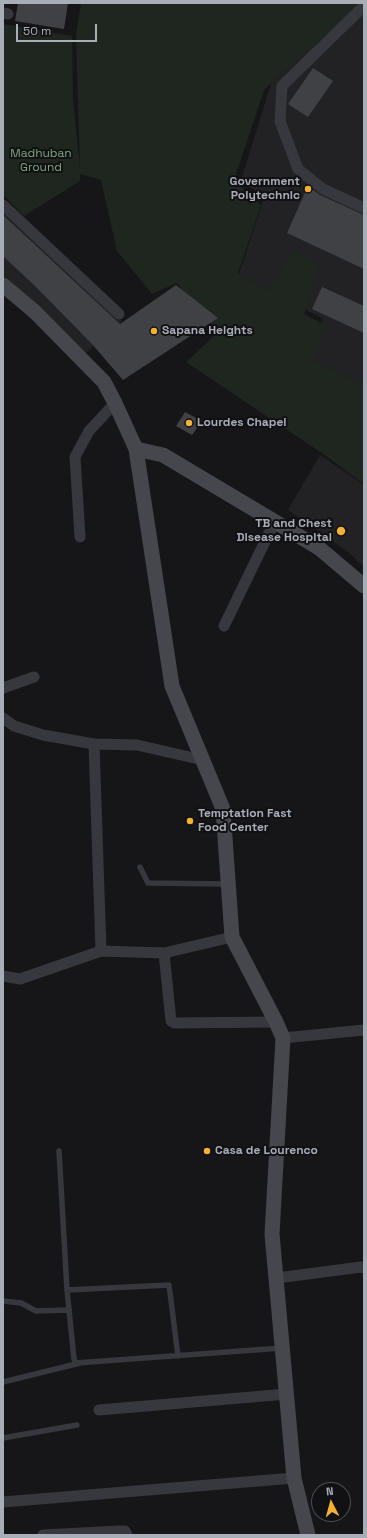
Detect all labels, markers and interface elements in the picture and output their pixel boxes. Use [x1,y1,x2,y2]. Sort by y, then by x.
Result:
scale bar [18,16,99,42]
text: 50 m [23,23,51,39]
park label: Madhuban Ground [10,147,72,175]
place label: Government Polytechnic [230,175,300,203]
marker: Government Polytechnic [303,184,313,194]
place label: Sapana Heights [162,324,253,338]
marker: Sapana Heights [149,326,159,336]
place label: Lourdes Chapel [197,416,287,430]
marker: Lourdes Chapel [184,418,194,428]
place label: TB and Chest Disease Hospital [237,517,332,545]
marker: TB and Chest Disease Hospital [335,525,347,537]
place label: Temptation Fast Food Center [198,807,292,835]
marker: Temptation Fast Food Center [185,816,195,826]
place label: Casa de Lourenco [215,1144,318,1158]
marker: Casa de Lourenco [202,1146,212,1156]
north arrow [311,1482,351,1522]
text: N [325,1484,334,1498]

